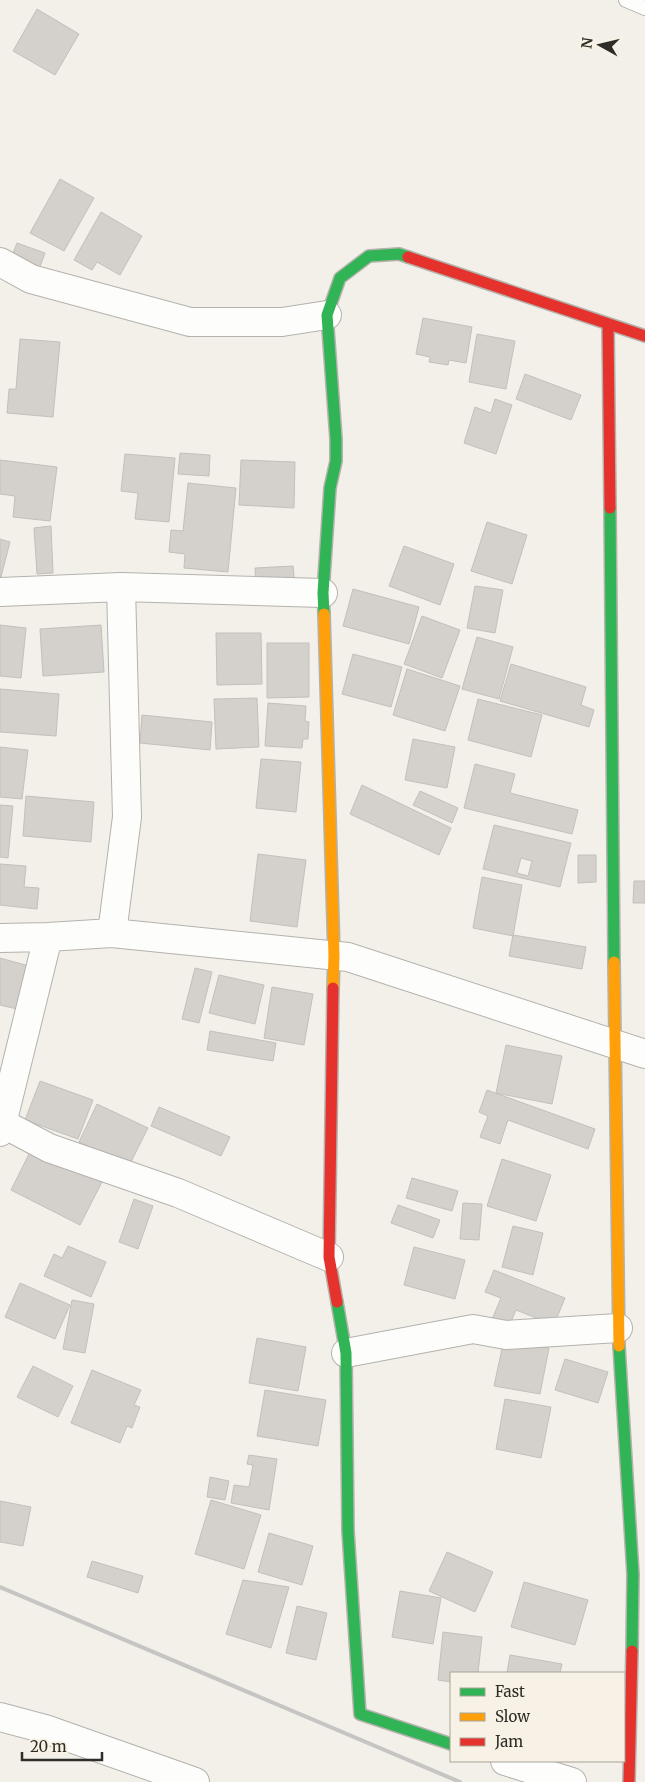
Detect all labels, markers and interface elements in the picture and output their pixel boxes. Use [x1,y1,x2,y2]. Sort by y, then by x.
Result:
north arrow [575,20,625,70]
text: N [577,36,597,50]
legend [450,1672,625,1762]
text: Fast [495,1682,525,1701]
text: Slow [495,1707,530,1726]
scale bar [22,1730,102,1762]
text: Jam [494,1732,523,1751]
text: 20 m [30,1737,67,1756]

